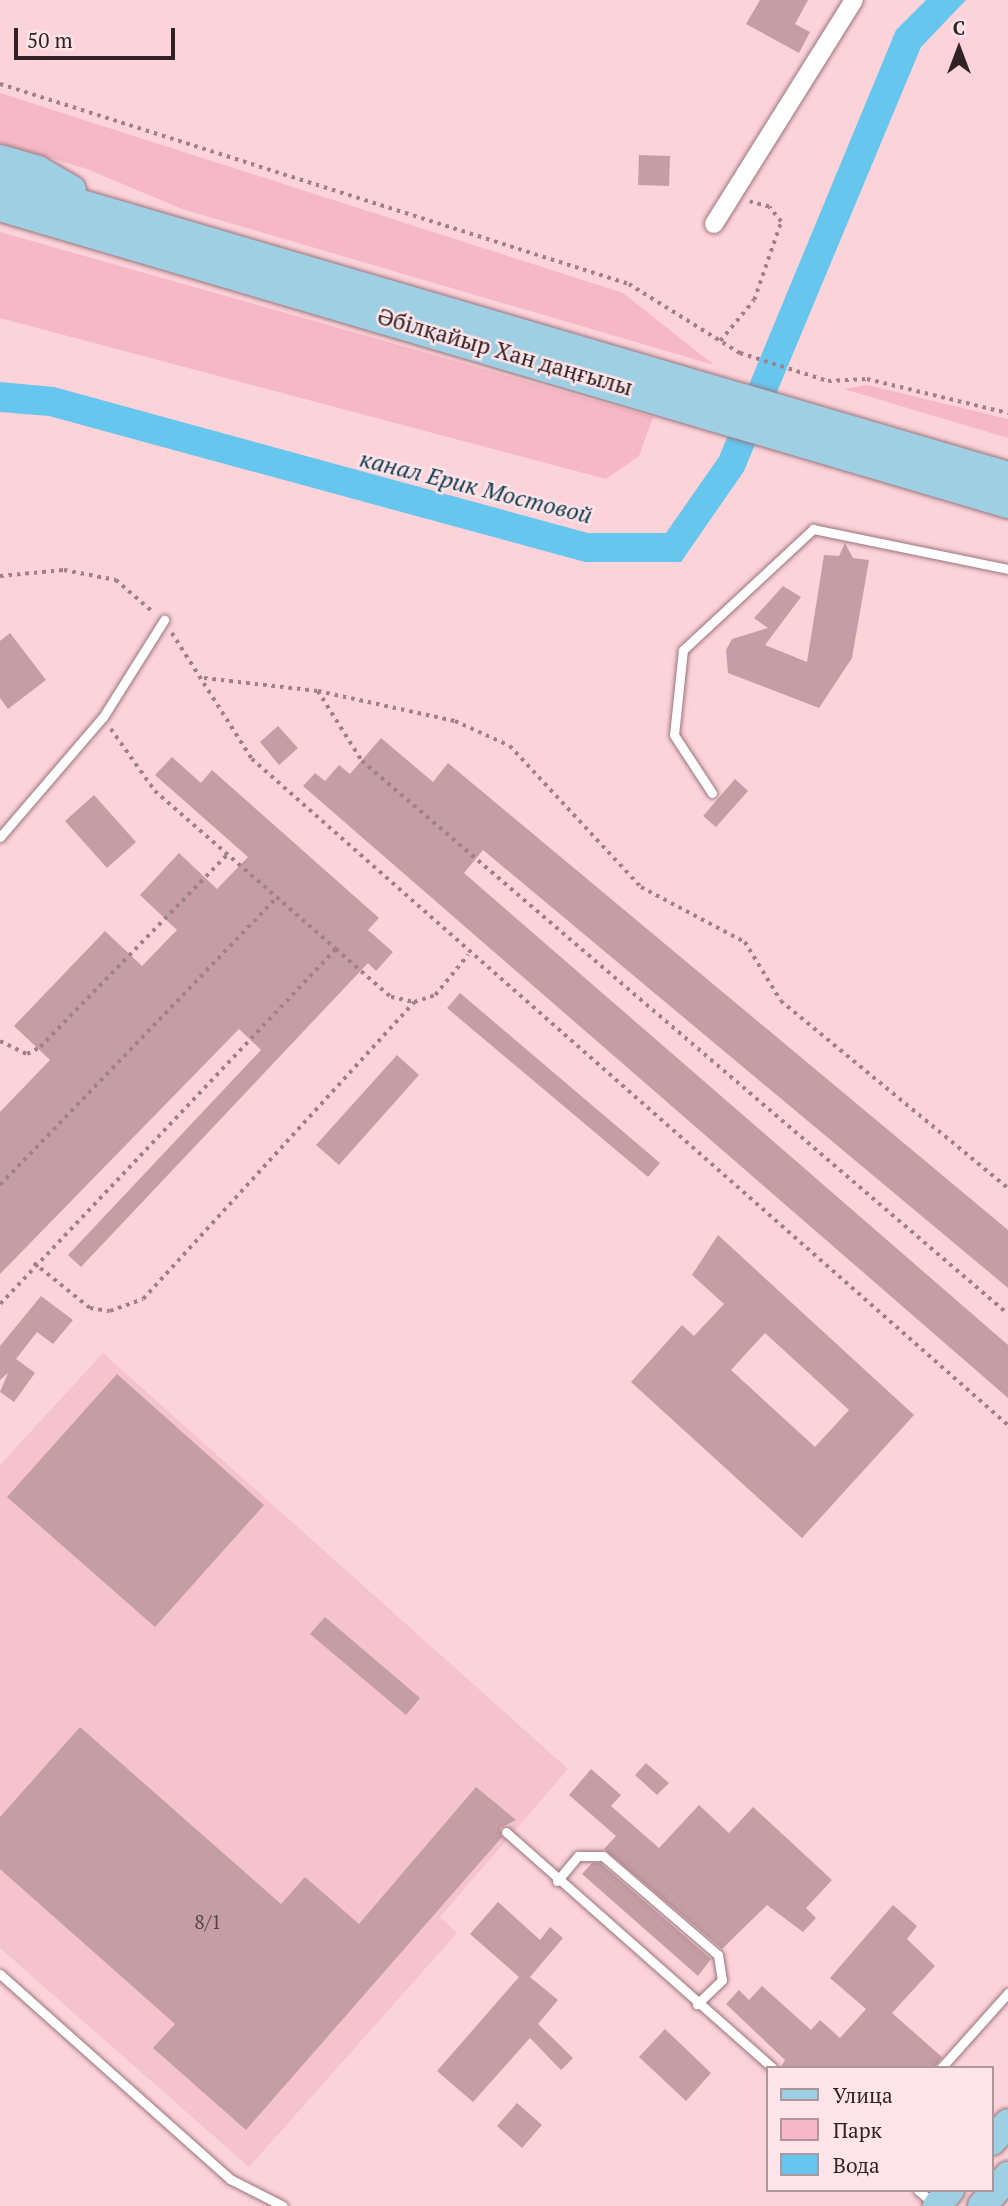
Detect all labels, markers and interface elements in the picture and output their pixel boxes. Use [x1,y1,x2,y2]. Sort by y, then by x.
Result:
scale bar [18,14,178,58]
north arrow [924,14,994,84]
text: С [953,15,965,40]
text: 50 m [27,26,73,54]
street label: Әбілқайыр Хан даңғылы [374,302,636,402]
water label: канал Ерик Мостовой [357,444,595,530]
house number: 8/1 [195,1911,221,1933]
legend [766,2066,994,2192]
text: Улица [833,2081,893,2109]
text: Парк [833,2116,882,2144]
text: Вода [833,2151,880,2179]

